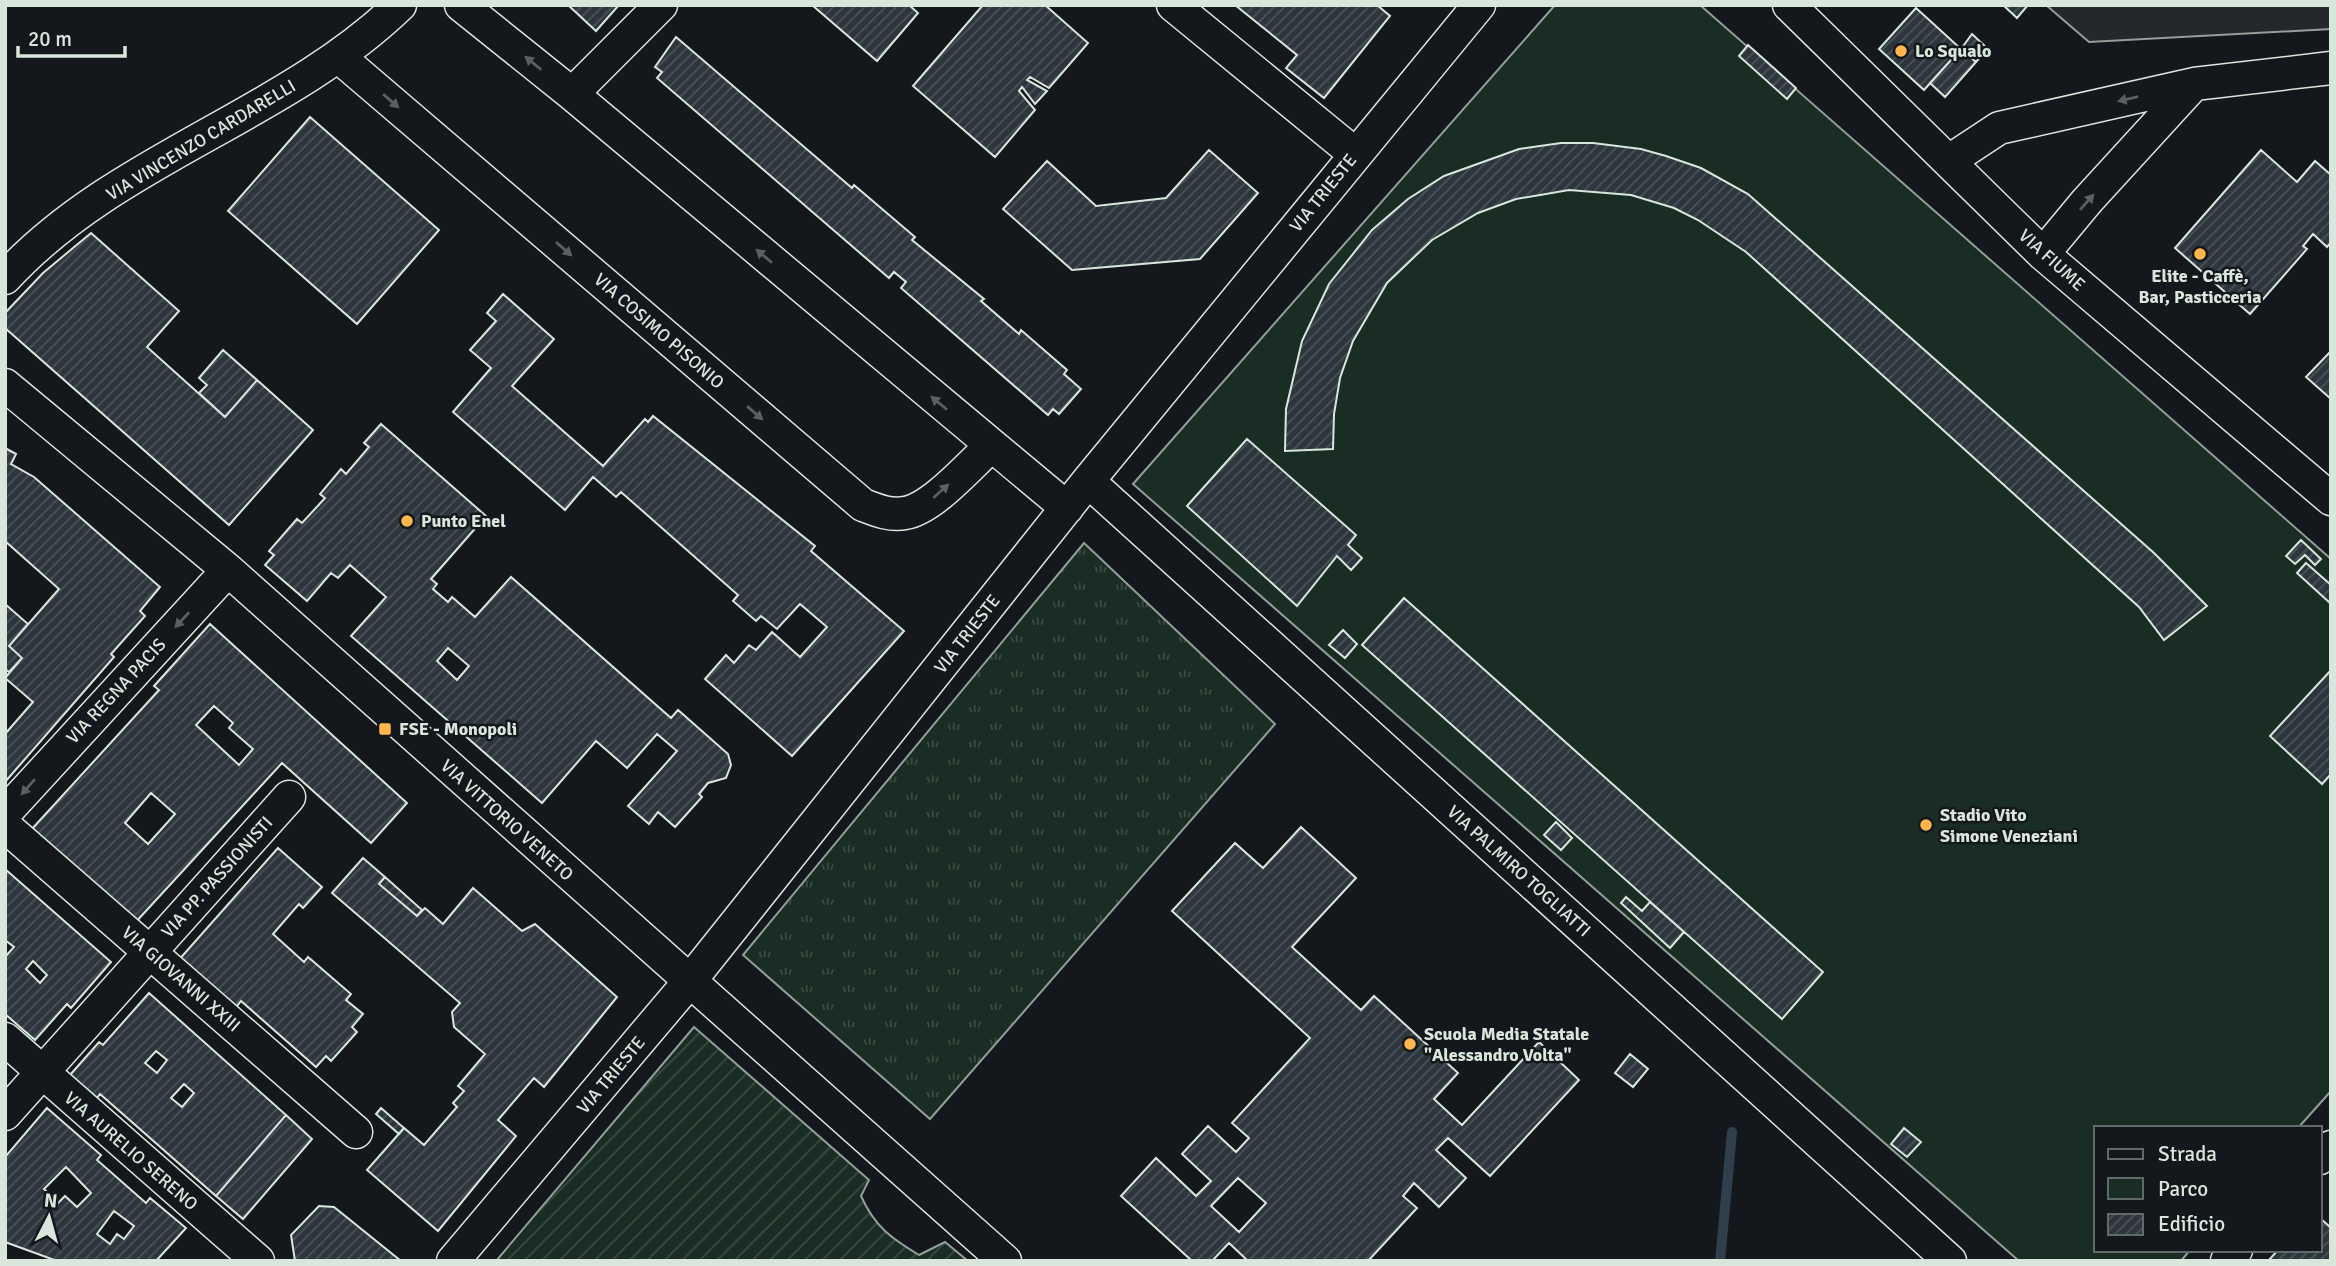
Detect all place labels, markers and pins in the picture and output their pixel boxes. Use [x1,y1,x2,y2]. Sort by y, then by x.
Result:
place label: Lo Squalo [1915,40,1991,62]
marker: Lo Squalo [1893,43,1909,59]
marker: Elite - Caffè, Bar, Pasticceria [2192,246,2208,262]
place label: Elite - Caffè, Bar, Pasticceria [2139,265,2261,308]
place label: Punto Enel [421,510,506,532]
marker: Punto Enel [399,513,415,529]
place label: FSE - Monopoli [399,718,517,740]
marker: FSE - Monopoli [377,721,393,737]
place label: Stadio Vito Simone Veneziani [1940,804,2078,847]
marker: Stadio Vito Simone Veneziani [1918,817,1934,833]
place label: Scuola Media Statale "Alessandro Volta" [1424,1023,1589,1066]
marker: Scuola Media Statale "Alessandro Volta" [1402,1036,1418,1052]

